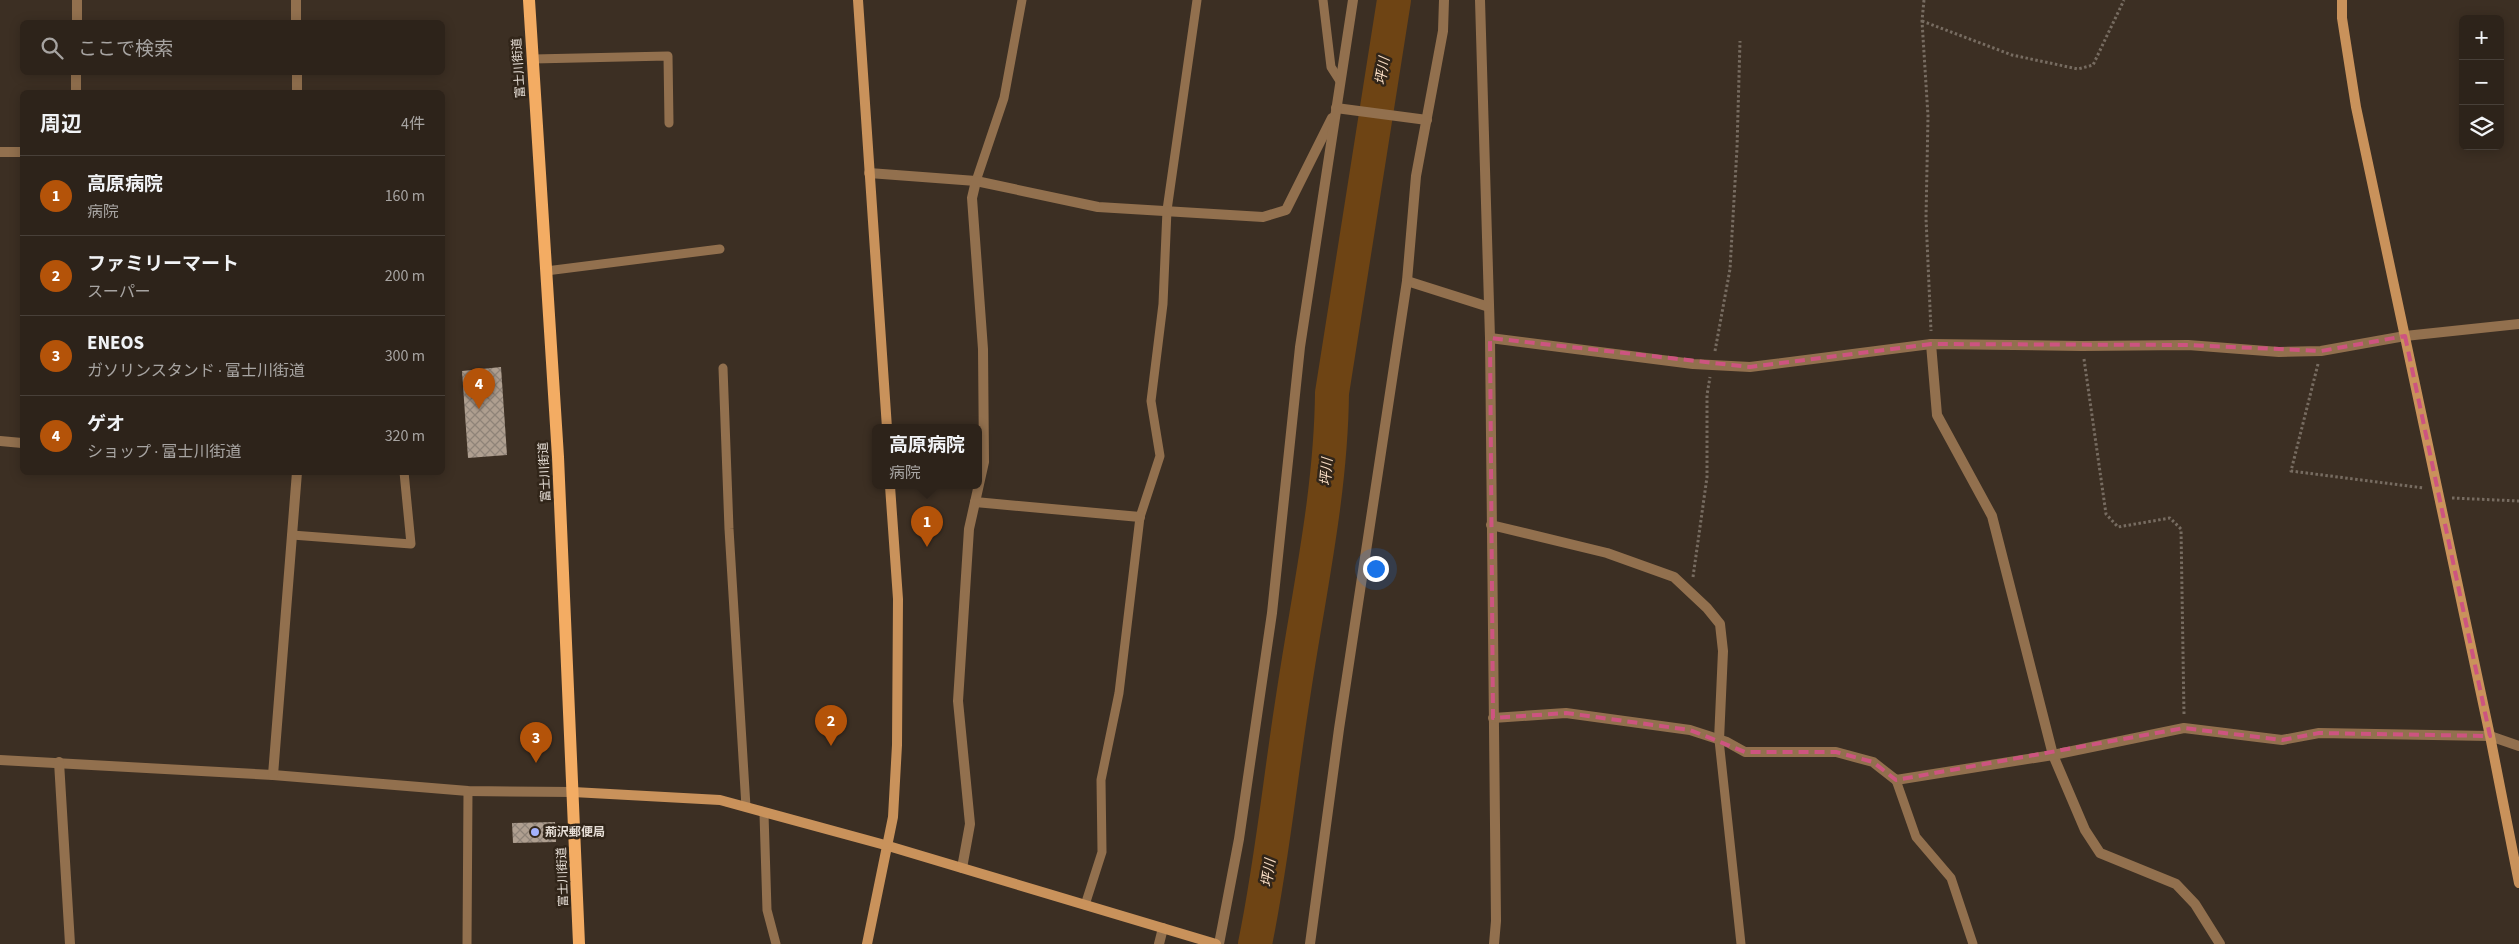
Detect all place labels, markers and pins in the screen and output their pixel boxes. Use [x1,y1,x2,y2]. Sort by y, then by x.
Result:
pin: 4 [463,368,495,409]
pin: 1 [911,506,943,547]
pin: 2 [815,705,847,746]
pin: 3 [520,722,552,763]
place label: 荊沢郵便局 [545,824,605,841]
marker: 荊沢郵便局 [529,826,541,838]

